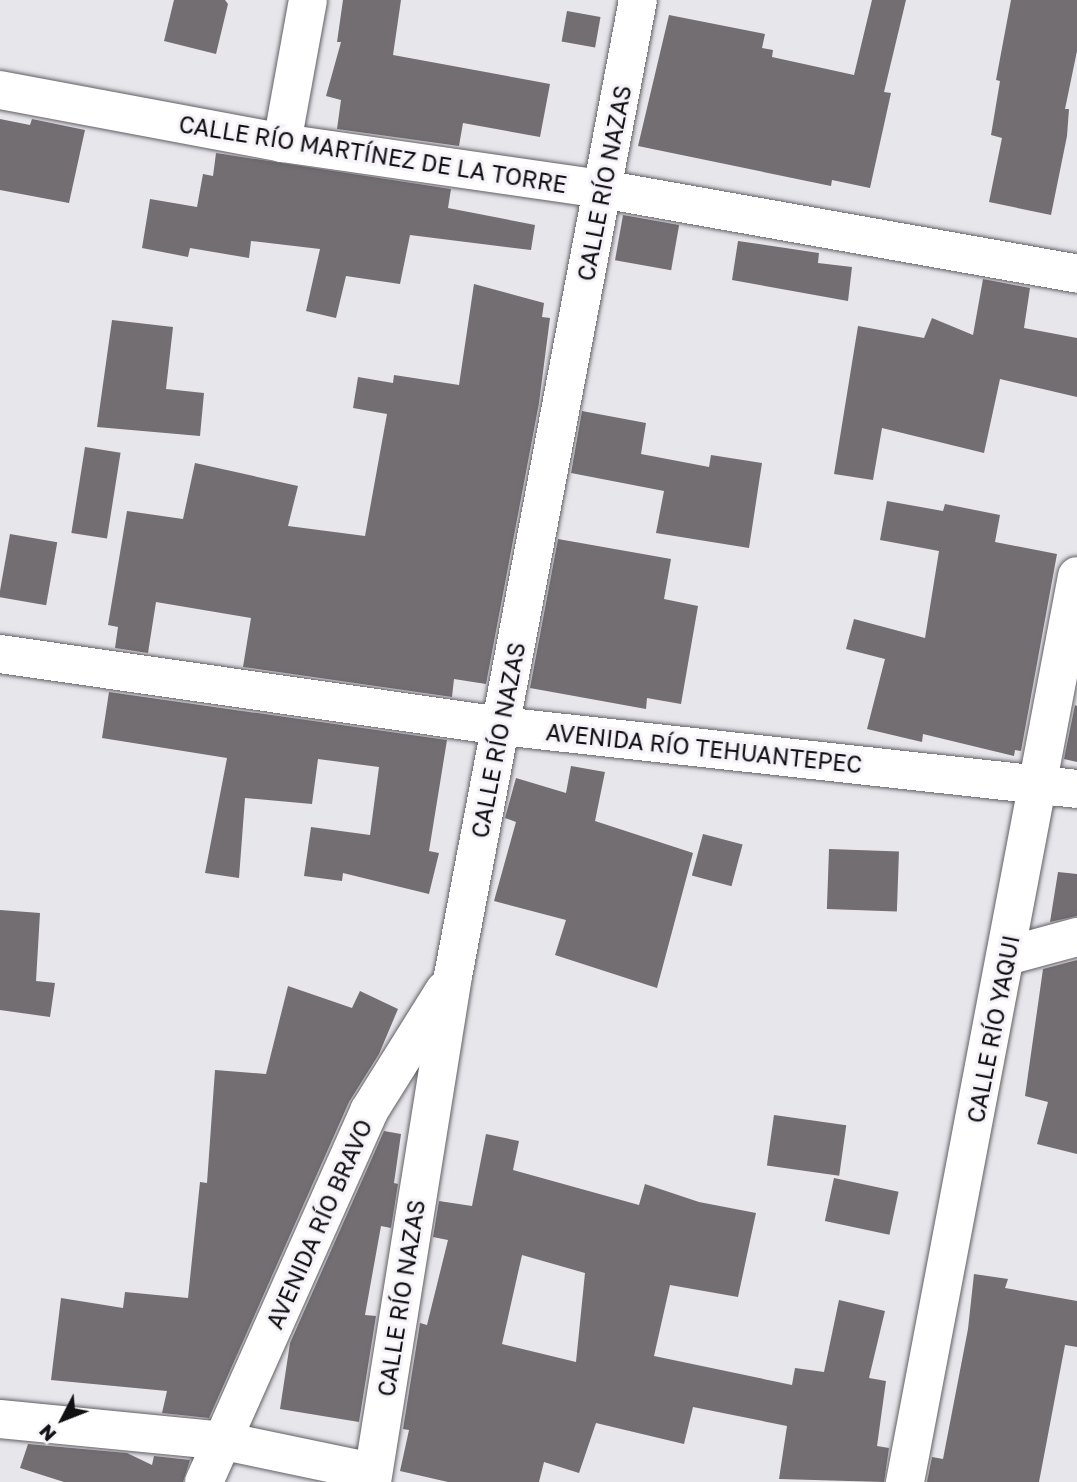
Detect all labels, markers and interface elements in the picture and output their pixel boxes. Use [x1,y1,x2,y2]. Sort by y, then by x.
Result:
street label: CALLE RÍO NAZAS [571,83,637,283]
street label: CALLE RÍO MARTÍNEZ DE LA TORRE [177,110,569,198]
street label: CALLE RÍO NAZAS [465,640,531,840]
street label: AVENIDA RÍO TEHUANTEPEC [545,718,863,778]
street label: CALLE RÍO YAQUI [961,933,1025,1125]
street label: AVENIDA RÍO BRAVO [260,1115,378,1333]
street label: CALLE RÍO NAZAS [372,1198,430,1398]
north arrow [28,1384,98,1454]
text: N [34,1420,60,1446]

